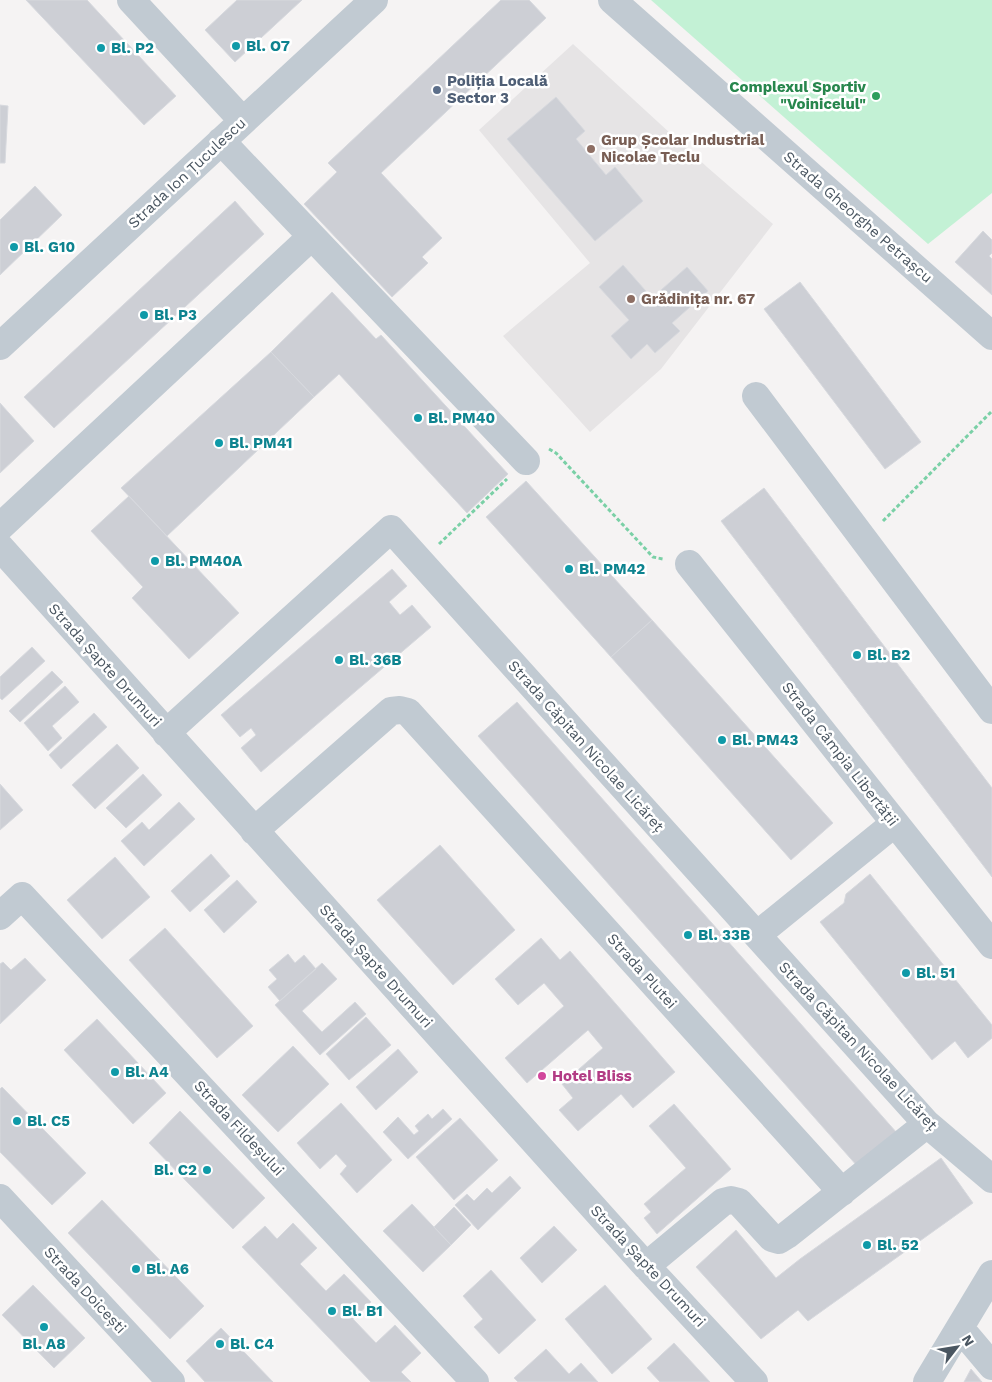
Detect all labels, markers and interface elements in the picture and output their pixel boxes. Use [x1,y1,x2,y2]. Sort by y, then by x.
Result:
place label: Bl. O7 [246,37,290,55]
place label: Bl. P2 [111,39,154,57]
marker: Bl. O7 [230,40,242,52]
marker: Bl. P2 [95,42,107,54]
place label: Poliția Locală Sector 3 [447,72,548,107]
place label: Complexul Sportiv "Voinicelul" [729,78,867,113]
marker: Poliția Locală Sector 3 [431,84,443,96]
marker: Complexul Sportiv "Voinicelul" [870,90,882,102]
street label: Strada Ion Țuculescu [125,114,249,232]
place label: Grup Școlar Industrial Nicolae Teclu [601,131,764,166]
marker: Grup Școlar Industrial Nicolae Teclu [585,143,597,155]
street label: Strada Gheorghe Petrașcu [780,147,936,287]
place label: Bl. G10 [24,238,75,256]
marker: Bl. G10 [8,241,20,253]
place label: Grădinița nr. 67 [641,290,755,308]
marker: Grădinița nr. 67 [625,293,637,305]
place label: Bl. P3 [154,306,197,324]
marker: Bl. P3 [138,309,150,321]
place label: Bl. PM40 [428,409,495,427]
marker: Bl. PM40 [412,412,424,424]
place label: Bl. PM41 [229,434,293,452]
marker: Bl. PM41 [213,437,225,449]
place label: Bl. PM40A [165,552,243,570]
marker: Bl. PM40A [149,555,161,567]
place label: Bl. PM42 [579,560,645,578]
marker: Bl. PM42 [563,563,575,575]
street label: Strada Șapte Drumuri [45,600,165,730]
place label: Bl. B2 [867,646,910,664]
marker: Bl. B2 [851,649,863,661]
place label: Bl. 36B [349,651,402,669]
marker: Bl. 36B [333,654,345,666]
street label: Strada Căpitan Nicolae Licăreț [504,657,668,836]
street label: Strada Câmpia Libertății [778,678,902,830]
place label: Bl. PM43 [732,731,798,749]
marker: Bl. PM43 [716,734,728,746]
street label: Strada Șapte Drumuri [316,901,436,1031]
place label: Bl. 33B [698,926,750,944]
marker: Bl. 33B [682,929,694,941]
street label: Strada Plutei [604,930,680,1012]
street label: Strada Căpitan Nicolae Licăreț [775,958,941,1135]
place label: Bl. 51 [916,964,955,982]
marker: Bl. 51 [900,967,912,979]
place label: Bl. A4 [125,1063,169,1081]
marker: Bl. A4 [109,1066,121,1078]
place label: Hotel Bliss [552,1067,632,1085]
marker: Hotel Bliss [536,1070,548,1082]
street label: Strada Fildeșului [190,1077,288,1179]
place label: Bl. C5 [27,1112,70,1130]
marker: Bl. C5 [11,1115,23,1127]
place label: Bl. C2 [154,1161,197,1179]
marker: Bl. C2 [201,1164,213,1176]
street label: Strada Șapte Drumuri [587,1201,709,1331]
place label: Bl. 52 [877,1236,919,1254]
marker: Bl. 52 [861,1239,873,1251]
street label: Strada Doicești [40,1243,130,1337]
place label: Bl. A6 [146,1260,189,1278]
marker: Bl. A6 [130,1263,142,1275]
place label: Bl. B1 [342,1302,383,1320]
marker: Bl. B1 [326,1305,338,1317]
marker: Bl. A8 [38,1321,50,1333]
north arrow [932,1322,982,1372]
text: N [959,1332,978,1349]
place label: Bl. A8 [22,1335,66,1353]
place label: Bl. C4 [230,1335,274,1353]
marker: Bl. C4 [214,1338,226,1350]

